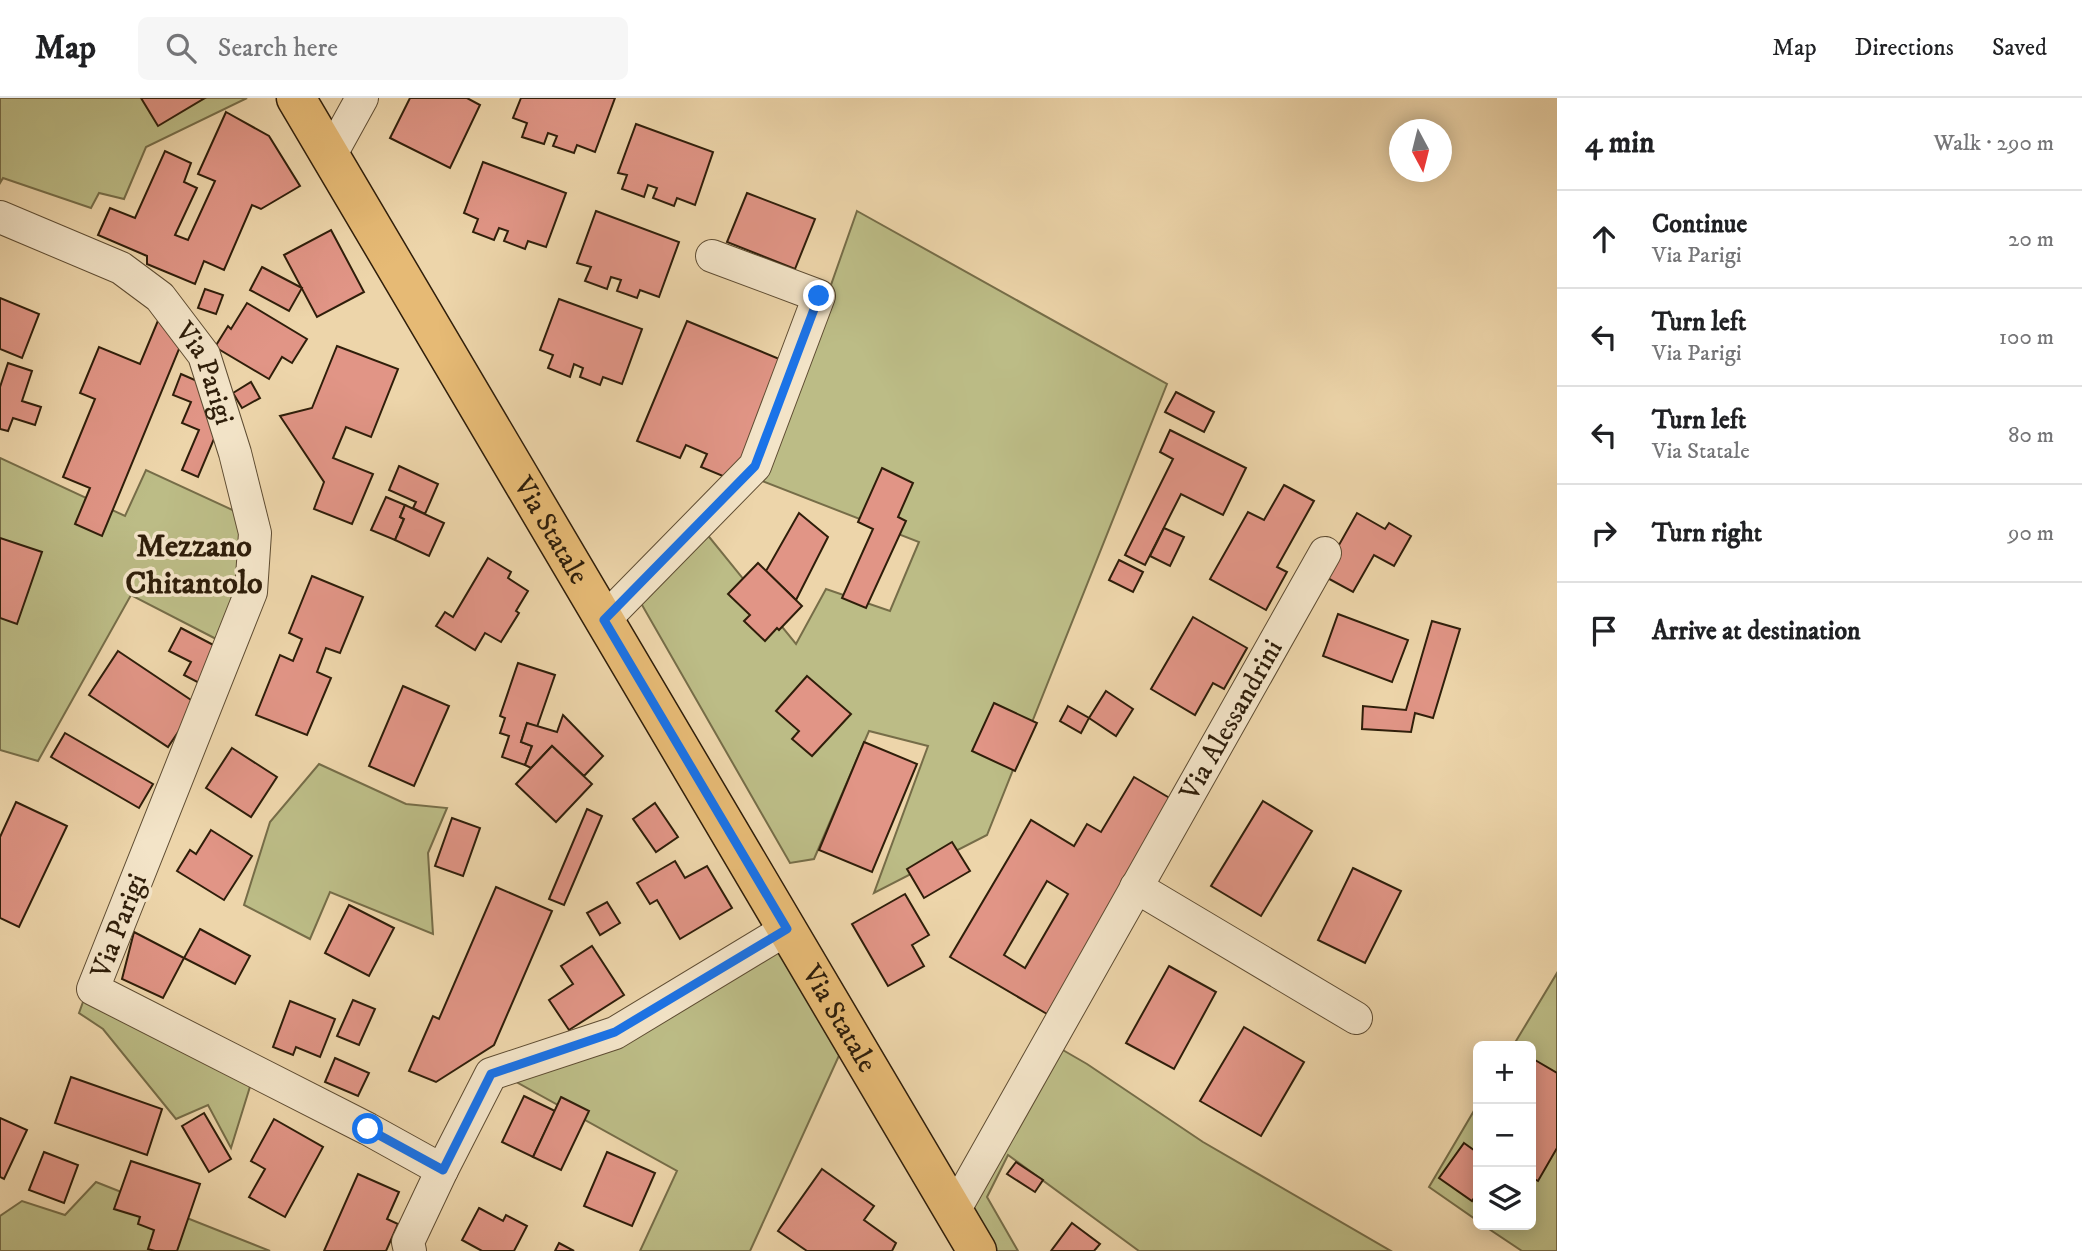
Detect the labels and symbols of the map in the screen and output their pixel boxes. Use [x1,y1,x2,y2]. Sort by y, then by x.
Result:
north arrow [1389,119,1452,182]
route end [803,280,834,311]
street label: Via Parigi [167,314,242,429]
street label: Via Statale [505,469,597,590]
district label: Mezzano Chitantolo [125,527,263,604]
street label: Via Alessandrini [1171,633,1290,807]
street label: Via Parigi [83,869,155,984]
street label: Via Statale [794,957,885,1079]
route start [352,1113,383,1144]

